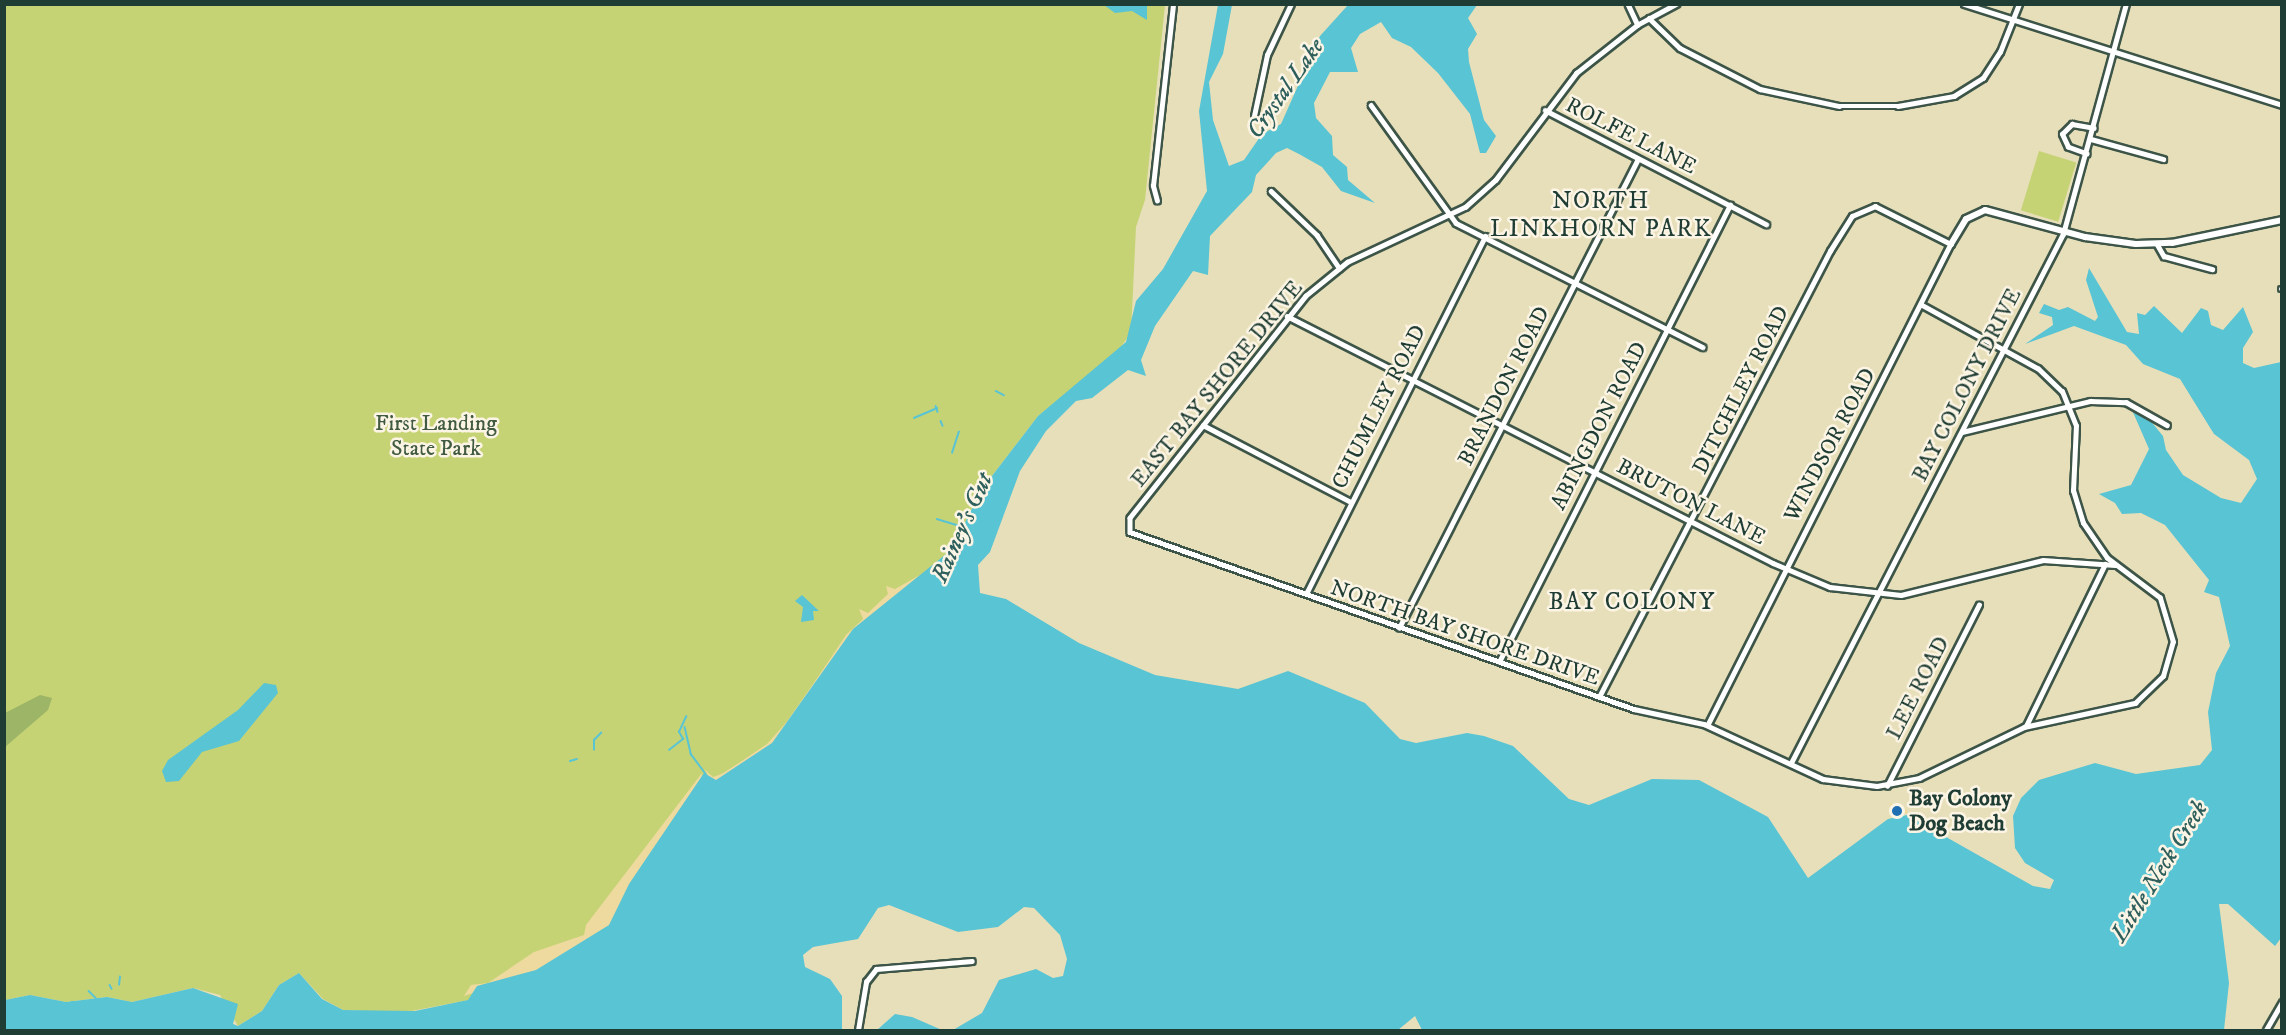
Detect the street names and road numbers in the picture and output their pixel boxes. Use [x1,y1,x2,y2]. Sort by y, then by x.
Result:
street label: ROLFE LANE [1561,92,1701,180]
street label: EAST BAY SHORE DRIVE [1126,275,1308,493]
street label: BAY COLONY DRIVE [1907,284,2027,486]
street label: DITCHLEY ROAD [1687,301,1795,479]
street label: BRANDON ROAD [1452,302,1556,470]
street label: CHUMLEY ROAD [1326,321,1432,493]
street label: ABINGDON ROAD [1545,338,1653,514]
street label: WINDSOR ROAD [1778,364,1882,526]
street label: BRUTON LANE [1612,453,1770,551]
street label: NORTH BAY SHORE DRIVE [1327,574,1603,692]
street label: LEE ROAD [1881,632,1955,744]

